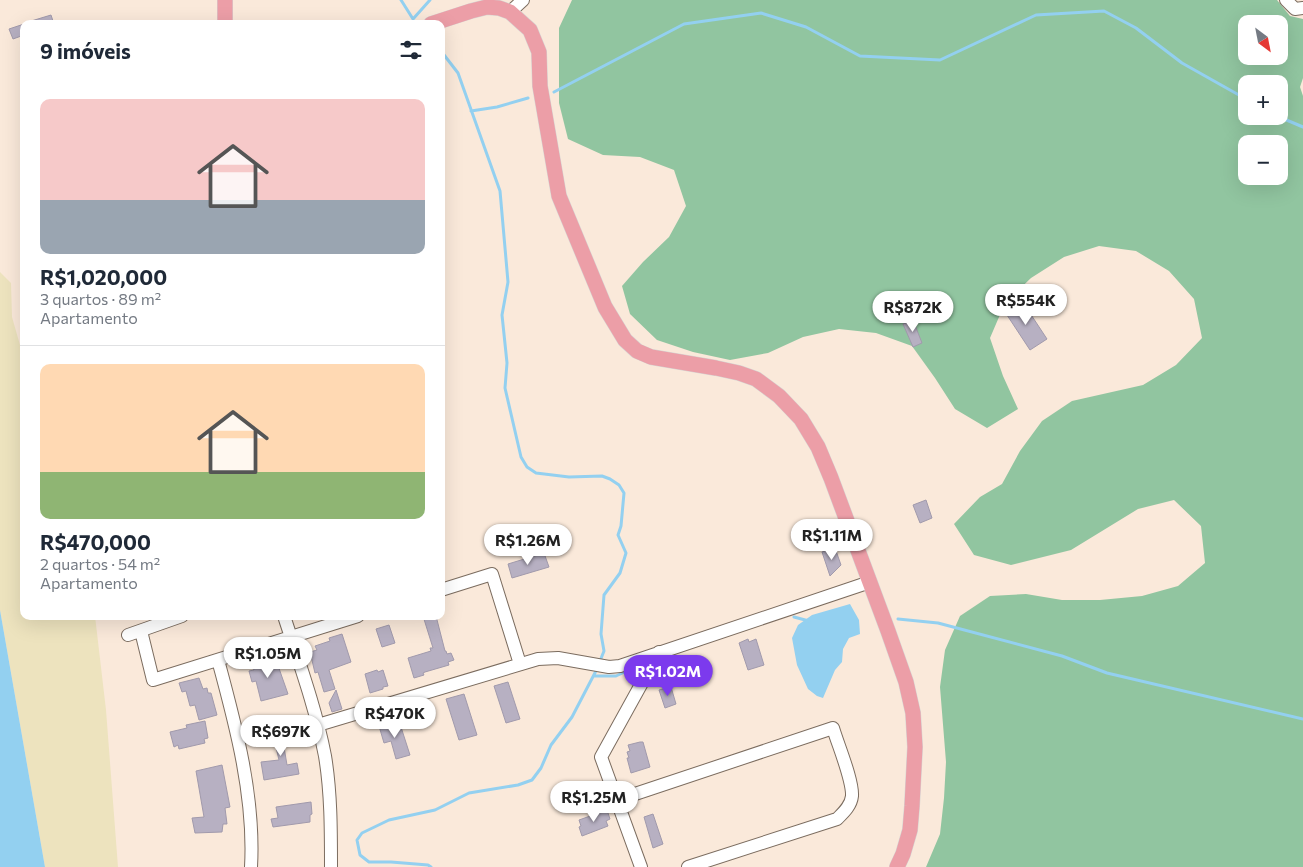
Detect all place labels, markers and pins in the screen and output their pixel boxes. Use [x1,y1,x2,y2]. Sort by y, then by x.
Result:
pin: R$554K [985,284,1067,326]
pin: R$872K [872,290,954,333]
pin: R$1.11M [786,518,878,561]
pin: R$1.26M [482,524,574,566]
pin: R$1.05M [222,636,314,679]
pin: R$1.02M [622,654,714,697]
pin: R$470K [354,696,436,739]
pin: R$697K [240,714,322,757]
pin: R$1.25M [548,780,640,823]

